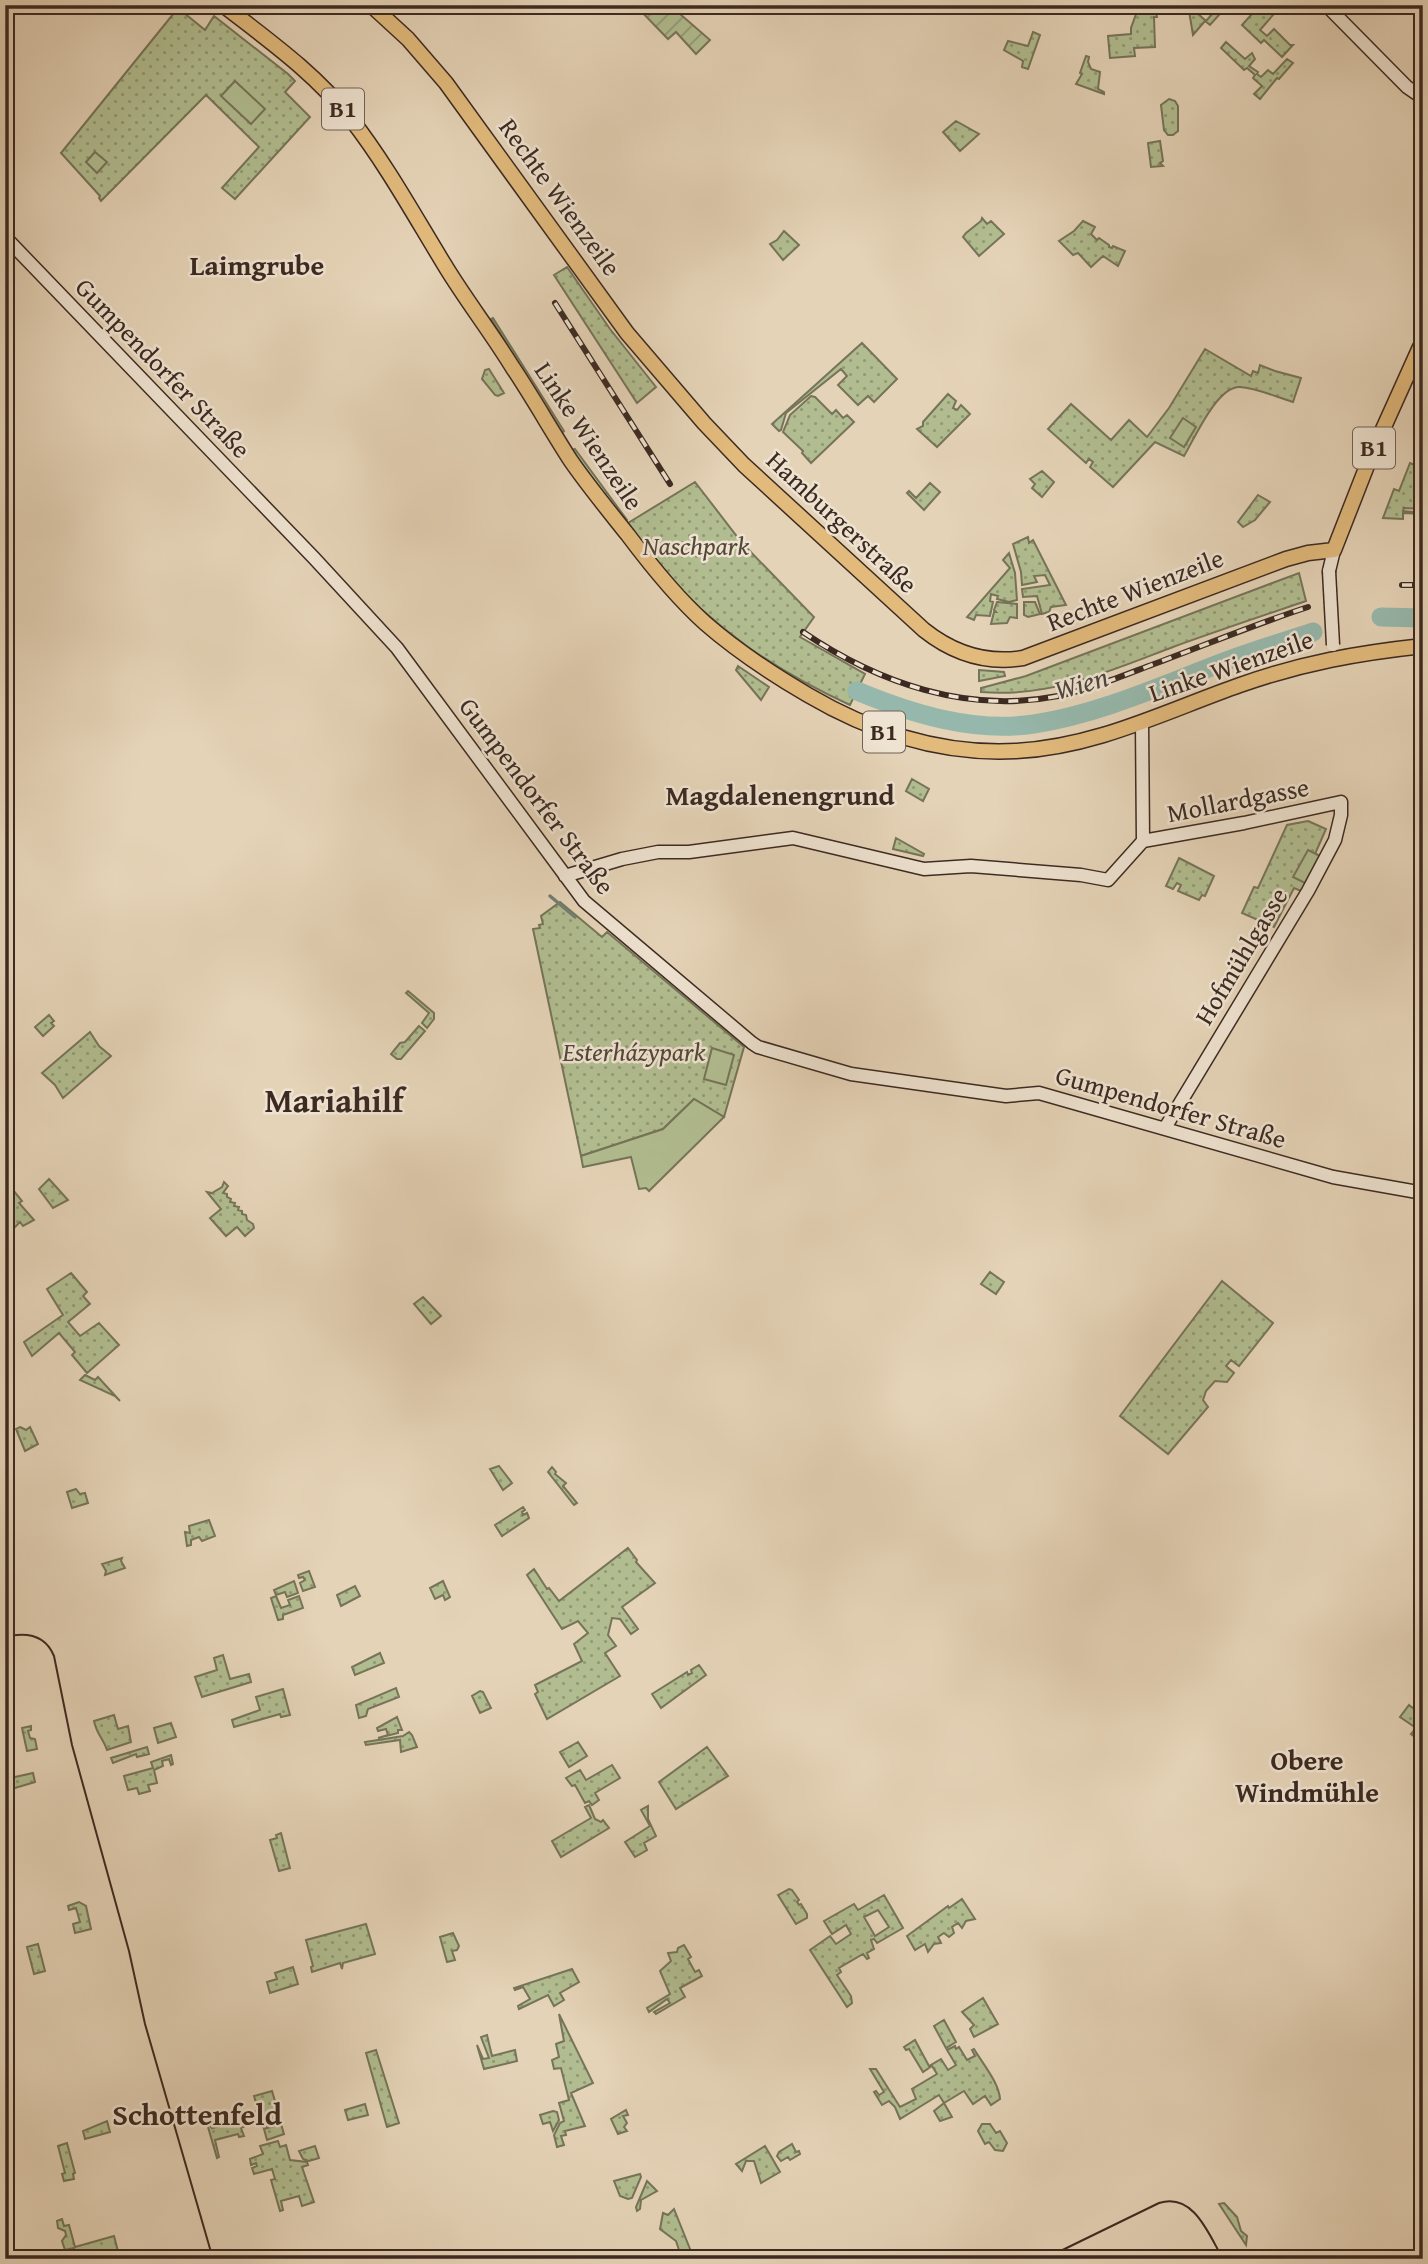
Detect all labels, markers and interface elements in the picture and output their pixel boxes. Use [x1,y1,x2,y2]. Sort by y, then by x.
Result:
road number: B1 [322,88,364,130]
street label: Rechte Wienzeile [490,110,631,284]
district label: Laimgrube [190,244,324,285]
street label: Gumpendorfer Straße [67,268,260,467]
street label: Linke Wienzeile [525,354,654,518]
road number: B1 [1353,428,1395,468]
street label: Hamburgerstraße [758,441,927,602]
park label: Naschpark [642,526,749,565]
street label: Rechte Wienzeile [1041,538,1229,641]
street label: Linke Wienzeile [1143,619,1318,712]
water label: Wien [1049,655,1113,710]
street label: Gumpendorfer Straße [450,689,625,903]
road number: B1 [863,712,905,752]
street label: Mollardgasse [1164,767,1312,832]
district label: Magdalenengrund [665,774,896,815]
street label: Hofmühlgasse [1184,880,1297,1032]
park label: Esterházypark [562,1032,706,1071]
street label: Gumpendorfer Straße [1051,1055,1291,1158]
district label: Mariahilf [264,1076,407,1124]
district label: Obere Windmühle [1235,1739,1379,1812]
district label: Schottenfeld [112,2092,283,2136]

